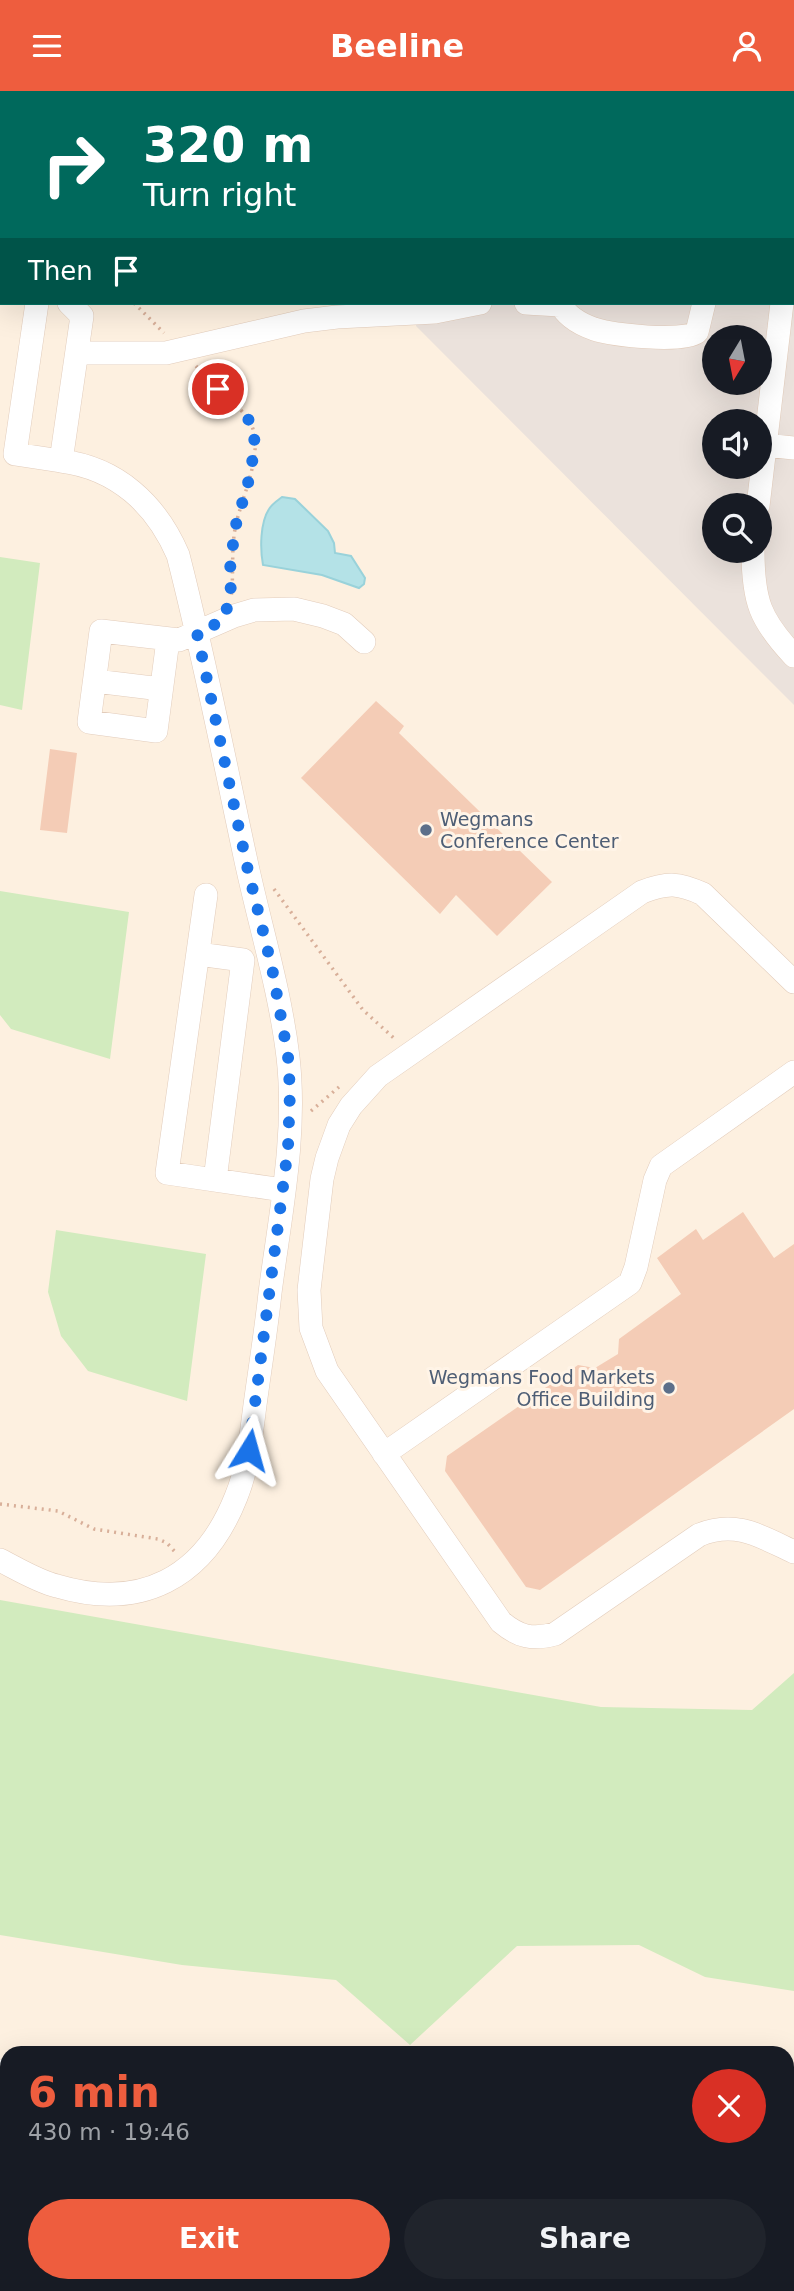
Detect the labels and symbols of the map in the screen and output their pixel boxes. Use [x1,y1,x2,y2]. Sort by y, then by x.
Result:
north arrow [702,325,772,395]
pin [188,359,248,419]
place label: Wegmans Conference Center [440,808,619,852]
marker: Wegmans Conference Center [418,822,434,838]
place label: Wegmans Food Markets Office Building [429,1366,655,1410]
marker: Wegmans Food Markets Office Building [661,1380,677,1396]
position arrow [212,1413,286,1487]

